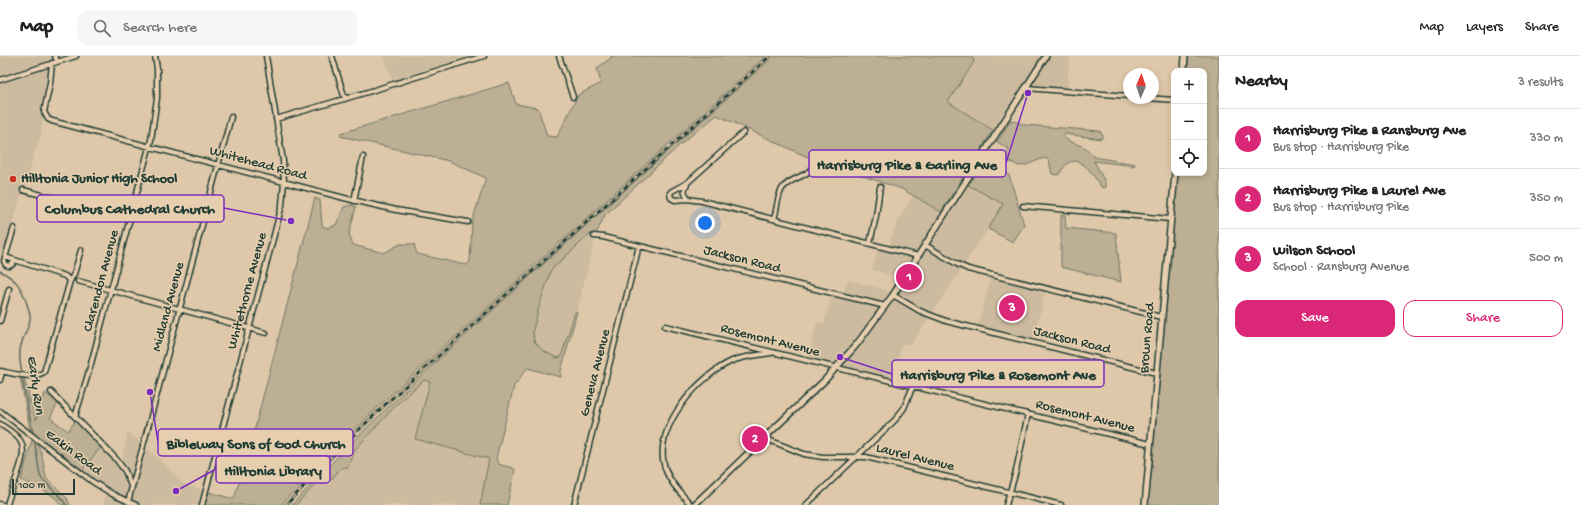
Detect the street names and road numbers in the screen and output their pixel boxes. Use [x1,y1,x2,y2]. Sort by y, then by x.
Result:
street label: Whitehead Road [207,143,310,186]
street label: Clarendon Avenue [80,227,124,334]
street label: Whitethorne Avenue [224,230,272,351]
street label: Jackson Road [702,242,784,278]
street label: Midland Avenue [149,260,189,354]
street label: Brown Road [1136,300,1160,375]
street label: Rosemont Avenue [718,320,822,362]
street label: Jackson Road [1032,323,1114,359]
street label: Geneva Avenue [577,327,615,418]
street label: Rosemont Avenue [1033,396,1137,438]
street label: Eakin Road [41,426,106,481]
street label: Laurel Avenue [874,440,957,476]

